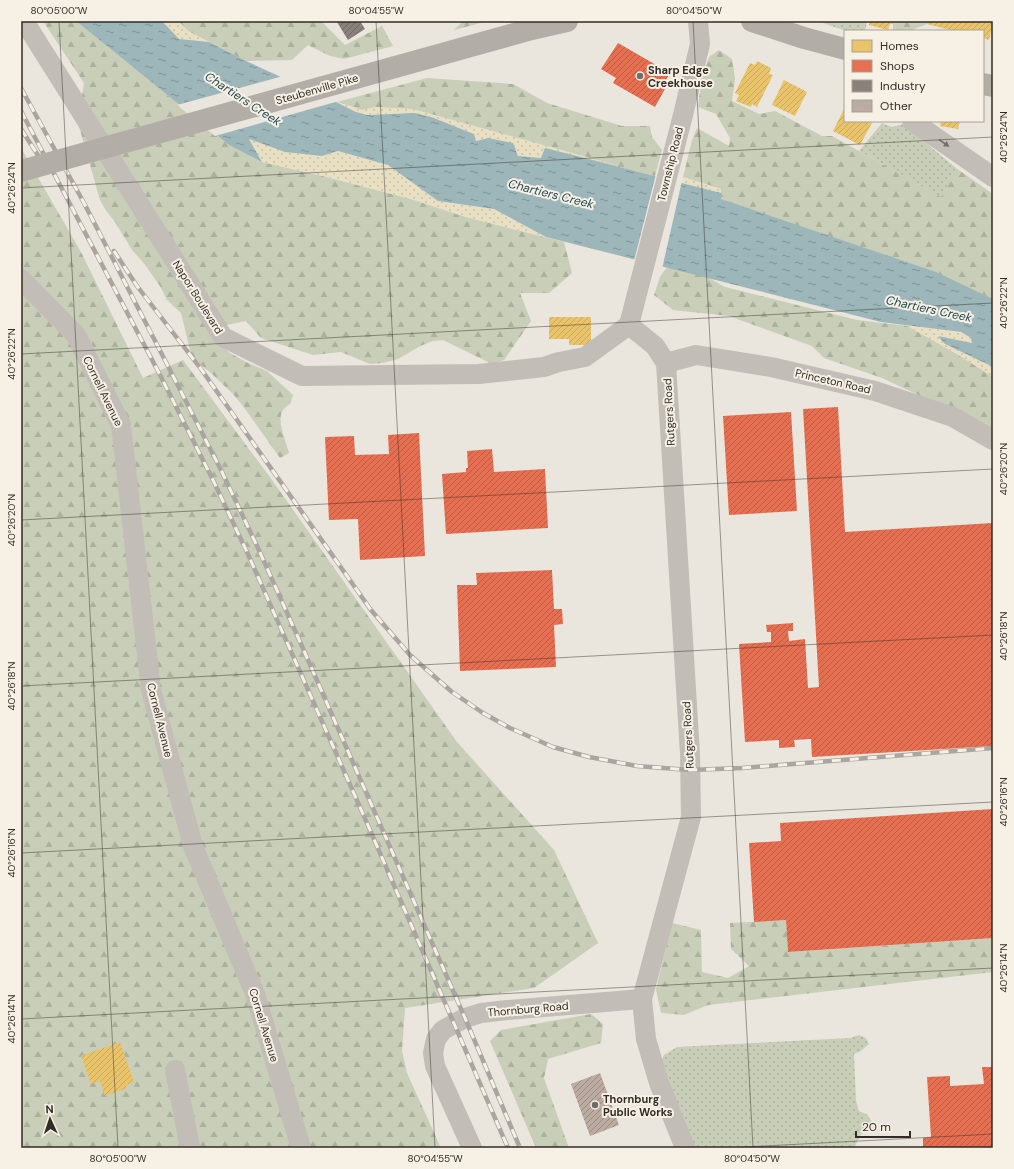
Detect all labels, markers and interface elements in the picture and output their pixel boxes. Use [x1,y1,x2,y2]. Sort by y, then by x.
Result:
text: 80°05'00"W [31,4,88,17]
text: 80°04'55"W [348,4,404,17]
text: 80°04'50"W [666,4,722,17]
legend [844,30,984,122]
text: Homes [880,38,919,54]
text: Shops [880,58,915,74]
place label: Sharp Edge Creekhouse [648,63,713,90]
water label: Chartiers Creek [202,68,285,130]
street label: Steubenville Pike [274,71,360,107]
marker: Sharp Edge Creekhouse [635,71,645,81]
text: Industry [880,78,926,94]
text: Other [880,98,913,114]
text: 40°26'24"N [997,111,1010,163]
street label: Township Road [654,125,686,203]
one-way arrow [939,139,950,147]
text: 40°26'24"N [5,162,18,214]
water label: Chartiers Creek [507,176,596,213]
street label: Napor Boulevard [170,258,226,336]
text: 40°26'22"N [997,277,1010,329]
water label: Chartiers Creek [884,292,974,326]
text: 40°26'22"N [5,328,18,380]
street label: Cornell Avenue [80,354,126,428]
street label: Princeton Road [794,365,872,397]
street label: Rutgers Road [660,378,678,446]
text: 40°26'20"N [997,443,1010,495]
text: 40°26'20"N [5,494,18,546]
text: 40°26'18"N [997,611,1010,661]
text: 40°26'18"N [5,661,18,711]
street label: Cornell Avenue [144,681,176,759]
street label: Rutgers Road [679,701,697,769]
text: 40°26'16"N [997,777,1010,827]
text: 40°26'16"N [5,828,18,878]
text: 40°26'14"N [997,943,1010,992]
street label: Cornell Avenue [246,986,282,1064]
text: 40°26'14"N [5,994,18,1043]
street label: Thornburg Road [487,998,569,1020]
place label: Thornburg Public Works [603,1092,673,1119]
north arrow [30,1099,70,1139]
marker: Thornburg Public Works [590,1100,600,1110]
text: N [45,1102,54,1116]
scale bar [856,1113,910,1139]
text: 20 m [862,1119,891,1135]
text: 80°05'00"W [90,1152,147,1165]
text: 80°04'55"W [407,1152,463,1165]
text: 80°04'50"W [724,1152,780,1165]

